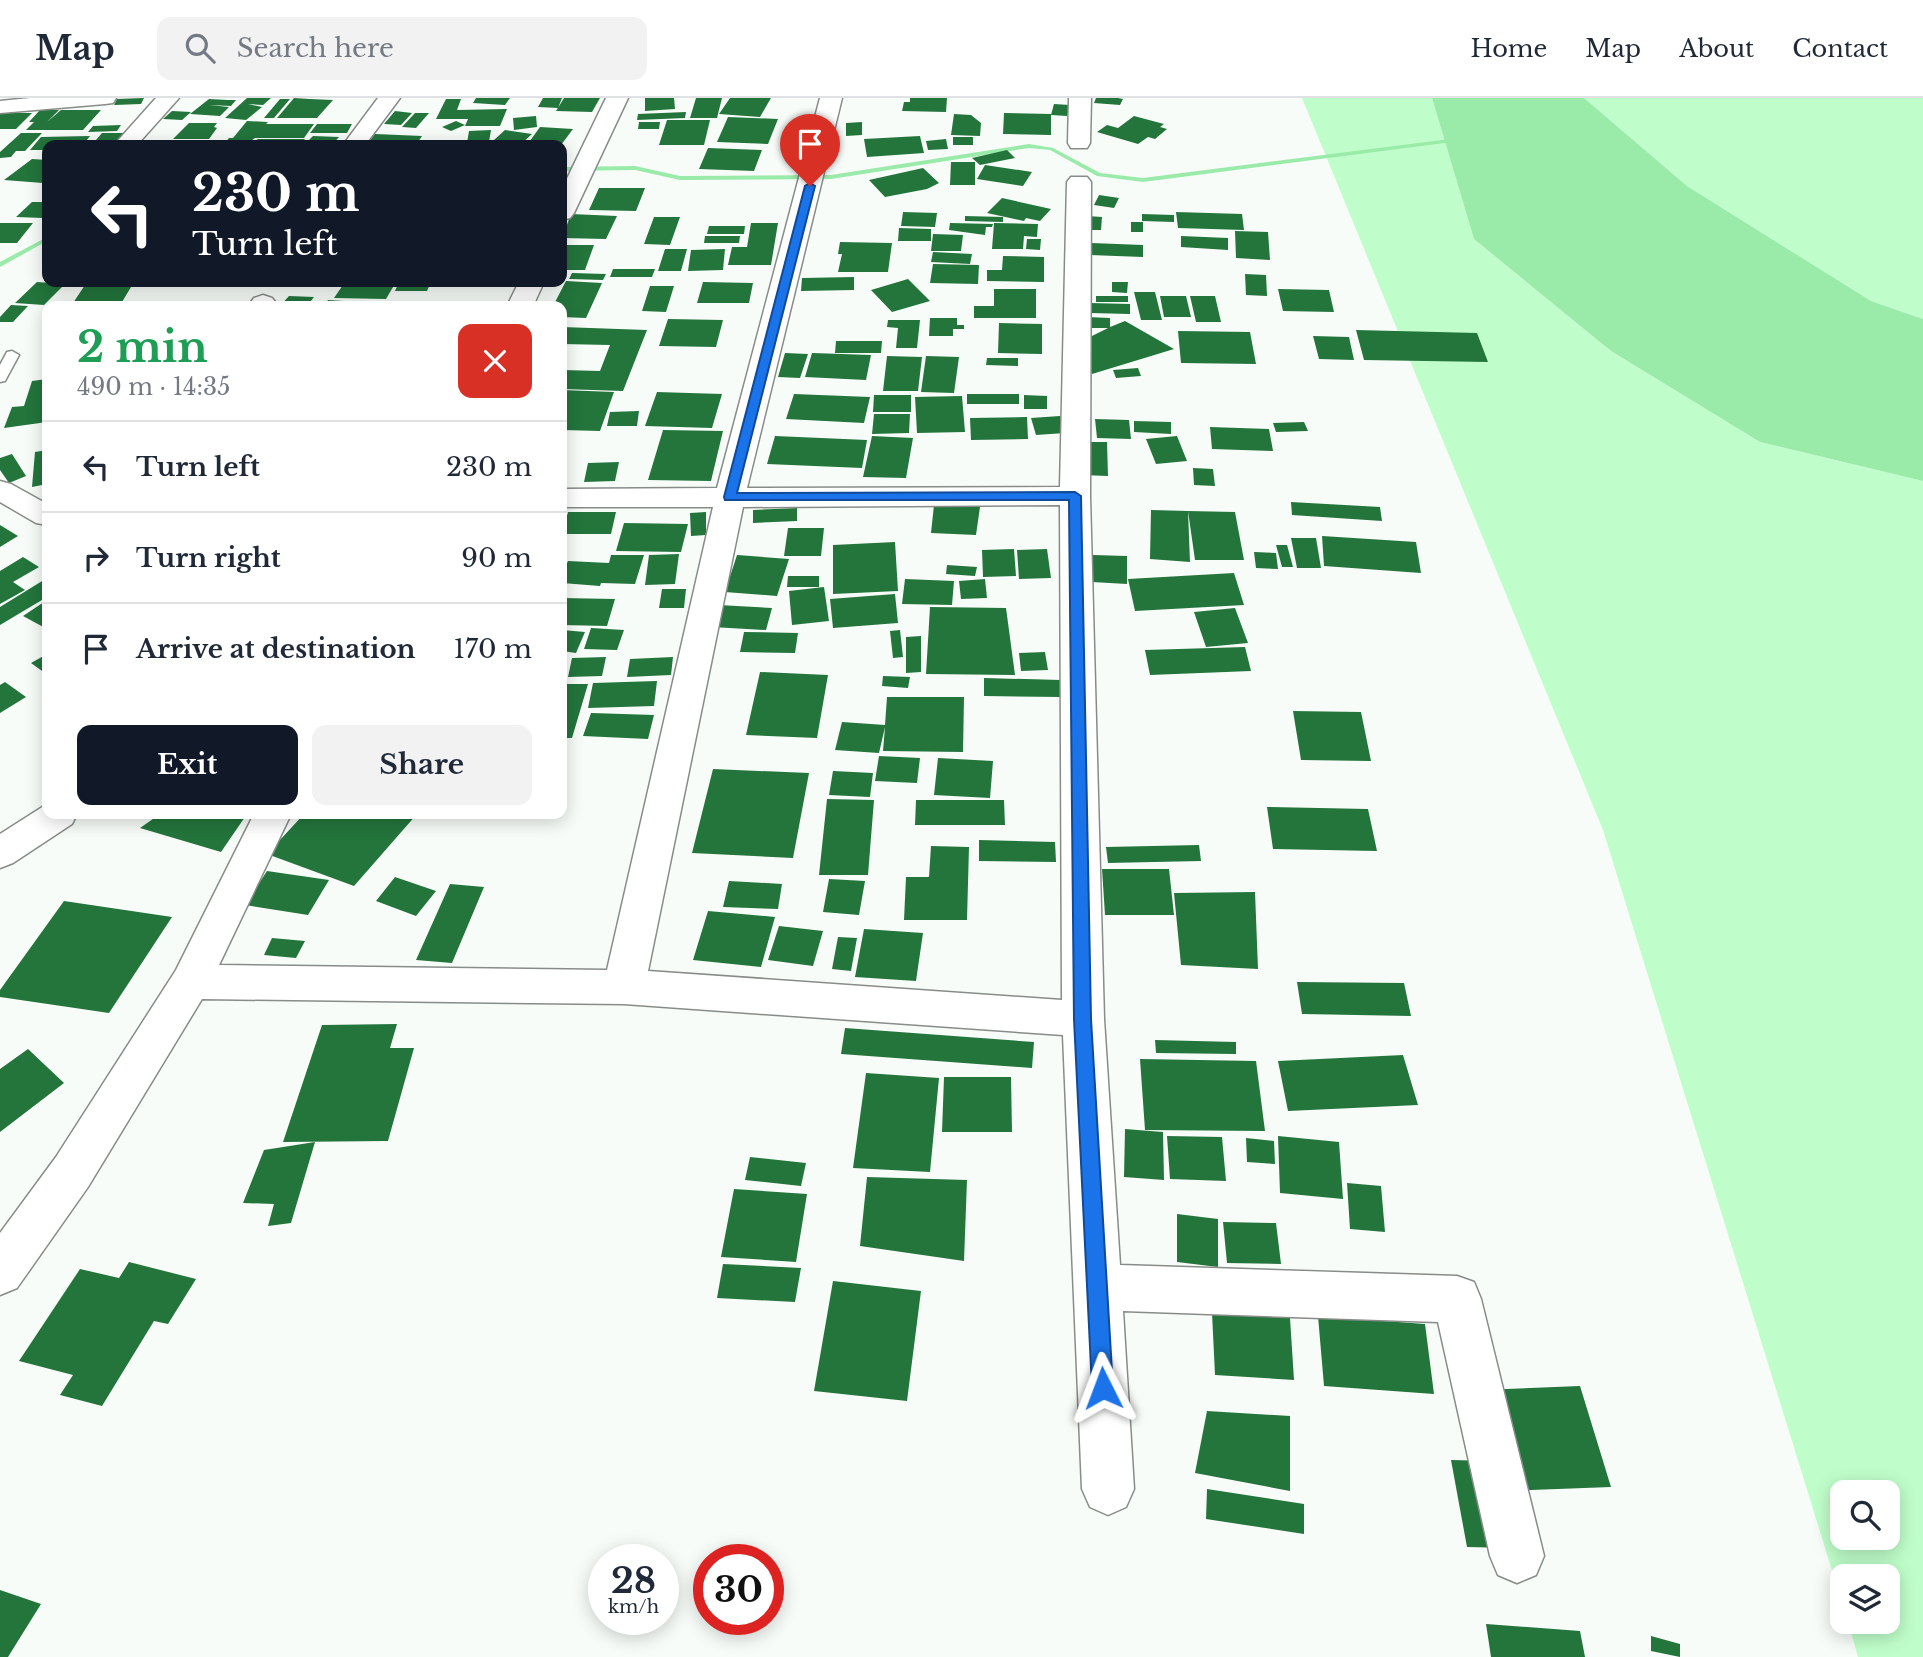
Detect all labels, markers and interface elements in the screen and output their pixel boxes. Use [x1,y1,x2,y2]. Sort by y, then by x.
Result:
search box [157,17,647,80]
text: Map [35,28,115,69]
icon: search [181,29,219,67]
text: Search here [237,32,394,64]
text: Home [1471,34,1547,63]
text: Map [1585,34,1641,63]
text: About [1679,34,1754,63]
text: Contact [1792,34,1888,63]
pin [780,114,840,186]
icon: arrive [791,125,829,163]
text: 230 m [192,163,359,224]
icon: left [77,168,168,259]
text: Turn left [192,224,338,264]
text: 2 min [77,321,208,373]
button: close [458,324,532,398]
text: 490 m · 14:35 [77,373,230,401]
icon: left [77,448,115,486]
text: Turn left [136,451,260,483]
text: 230 m [446,451,532,483]
icon: right [77,539,115,577]
text: Turn right [136,542,281,574]
text: 90 m [461,542,532,574]
icon: arrive [77,630,115,668]
text: Arrive at destination [136,633,416,665]
text: 170 m [453,633,532,665]
button: Exit [77,725,298,805]
button: Share [312,725,532,805]
position arrow [1066,1351,1140,1425]
map controls [1830,1480,1900,1634]
button: search [1830,1480,1900,1550]
speed limit sign: 30 [693,1544,784,1635]
text: 28 [611,1559,656,1602]
button: layers [1830,1564,1900,1634]
text: km/h [608,1596,659,1618]

